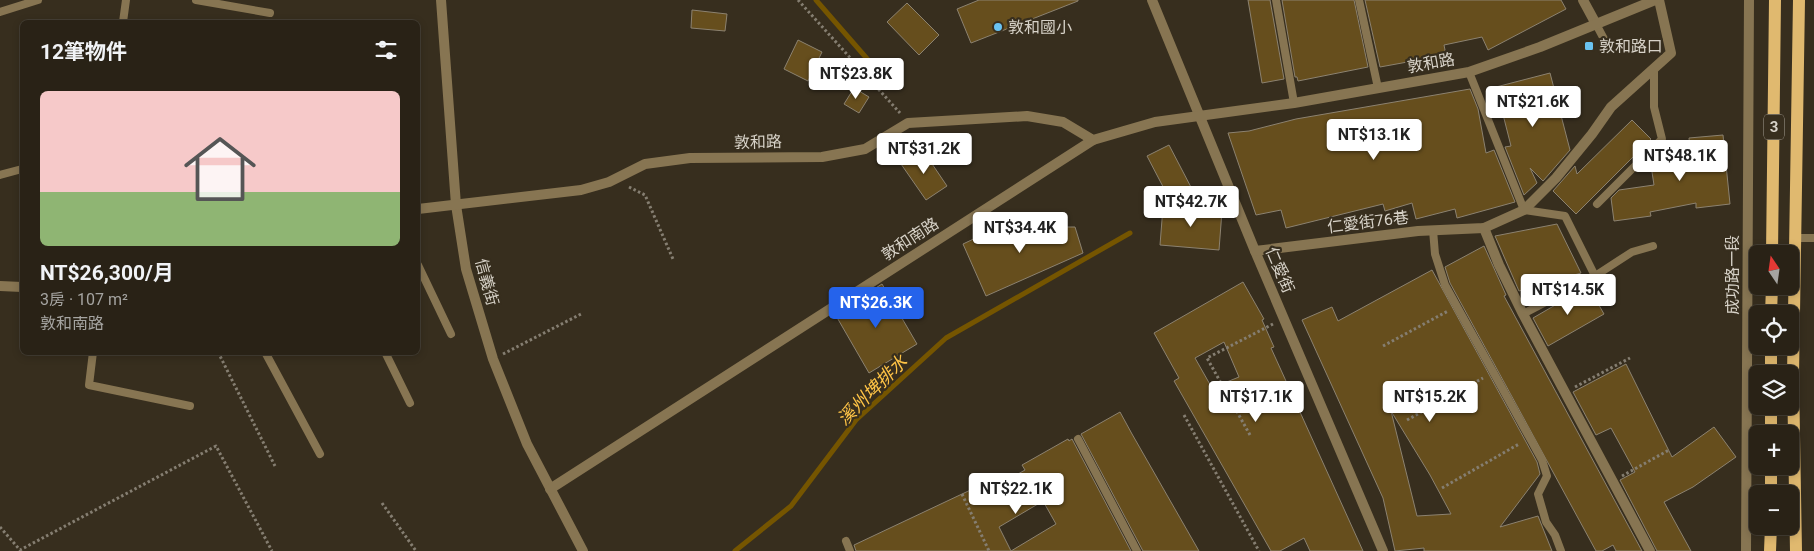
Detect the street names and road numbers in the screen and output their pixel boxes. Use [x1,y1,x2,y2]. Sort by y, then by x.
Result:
street label: 敦和路 [1406,49,1456,77]
road number: 3 [1764,114,1784,140]
street label: 敦和路 [734,132,782,152]
street label: 仁愛街76巷 [1326,208,1410,236]
street label: 敦和南路 [878,214,942,264]
street label: 成功路一段 [1723,235,1742,315]
street label: 仁愛街 [1262,244,1298,296]
street label: 信義街 [472,256,502,308]

